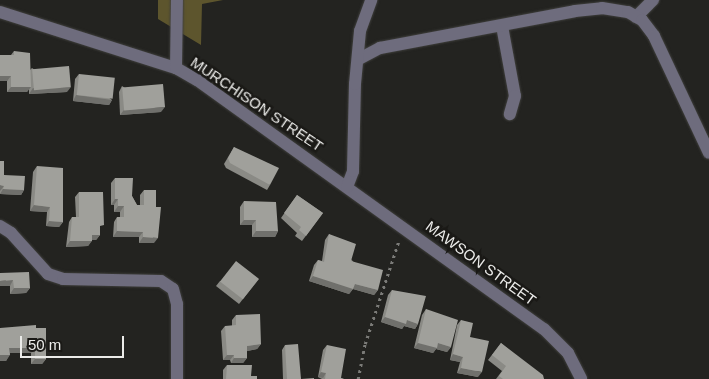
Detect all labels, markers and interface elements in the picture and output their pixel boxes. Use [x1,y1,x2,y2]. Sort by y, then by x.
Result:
street label: MURCHISON STREET [187,53,327,155]
street label: MAWSON STREET [422,217,540,309]
scale bar [22,326,126,358]
text: 50 m [28,336,61,353]

